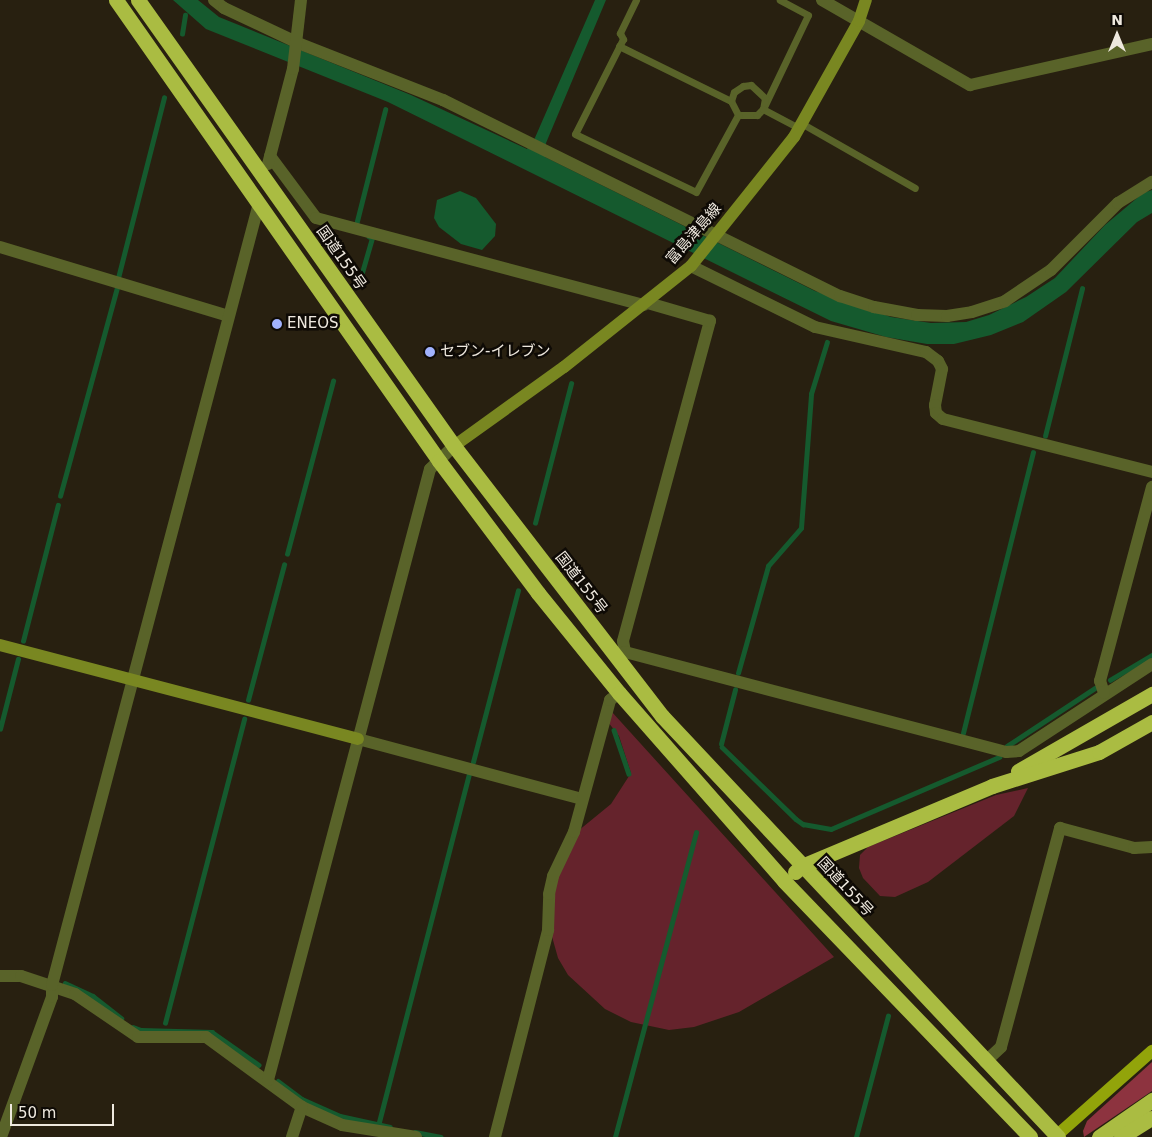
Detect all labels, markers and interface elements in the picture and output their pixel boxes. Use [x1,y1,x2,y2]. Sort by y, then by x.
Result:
north arrow [1092,10,1142,60]
text: N [1111,12,1123,28]
street label: 富島津島線 [663,200,725,268]
street label: 国道155号 [313,223,369,293]
place label: ENEOS [287,315,339,333]
marker: ENEOS [271,318,283,330]
place label: セブン-イレブン [440,343,550,361]
marker: セブン-イレブン [424,346,436,358]
street label: 国道155号 [551,548,611,618]
street label: 国道155号 [813,854,877,920]
scale bar [12,1094,116,1126]
text: 50 m [18,1104,56,1122]

